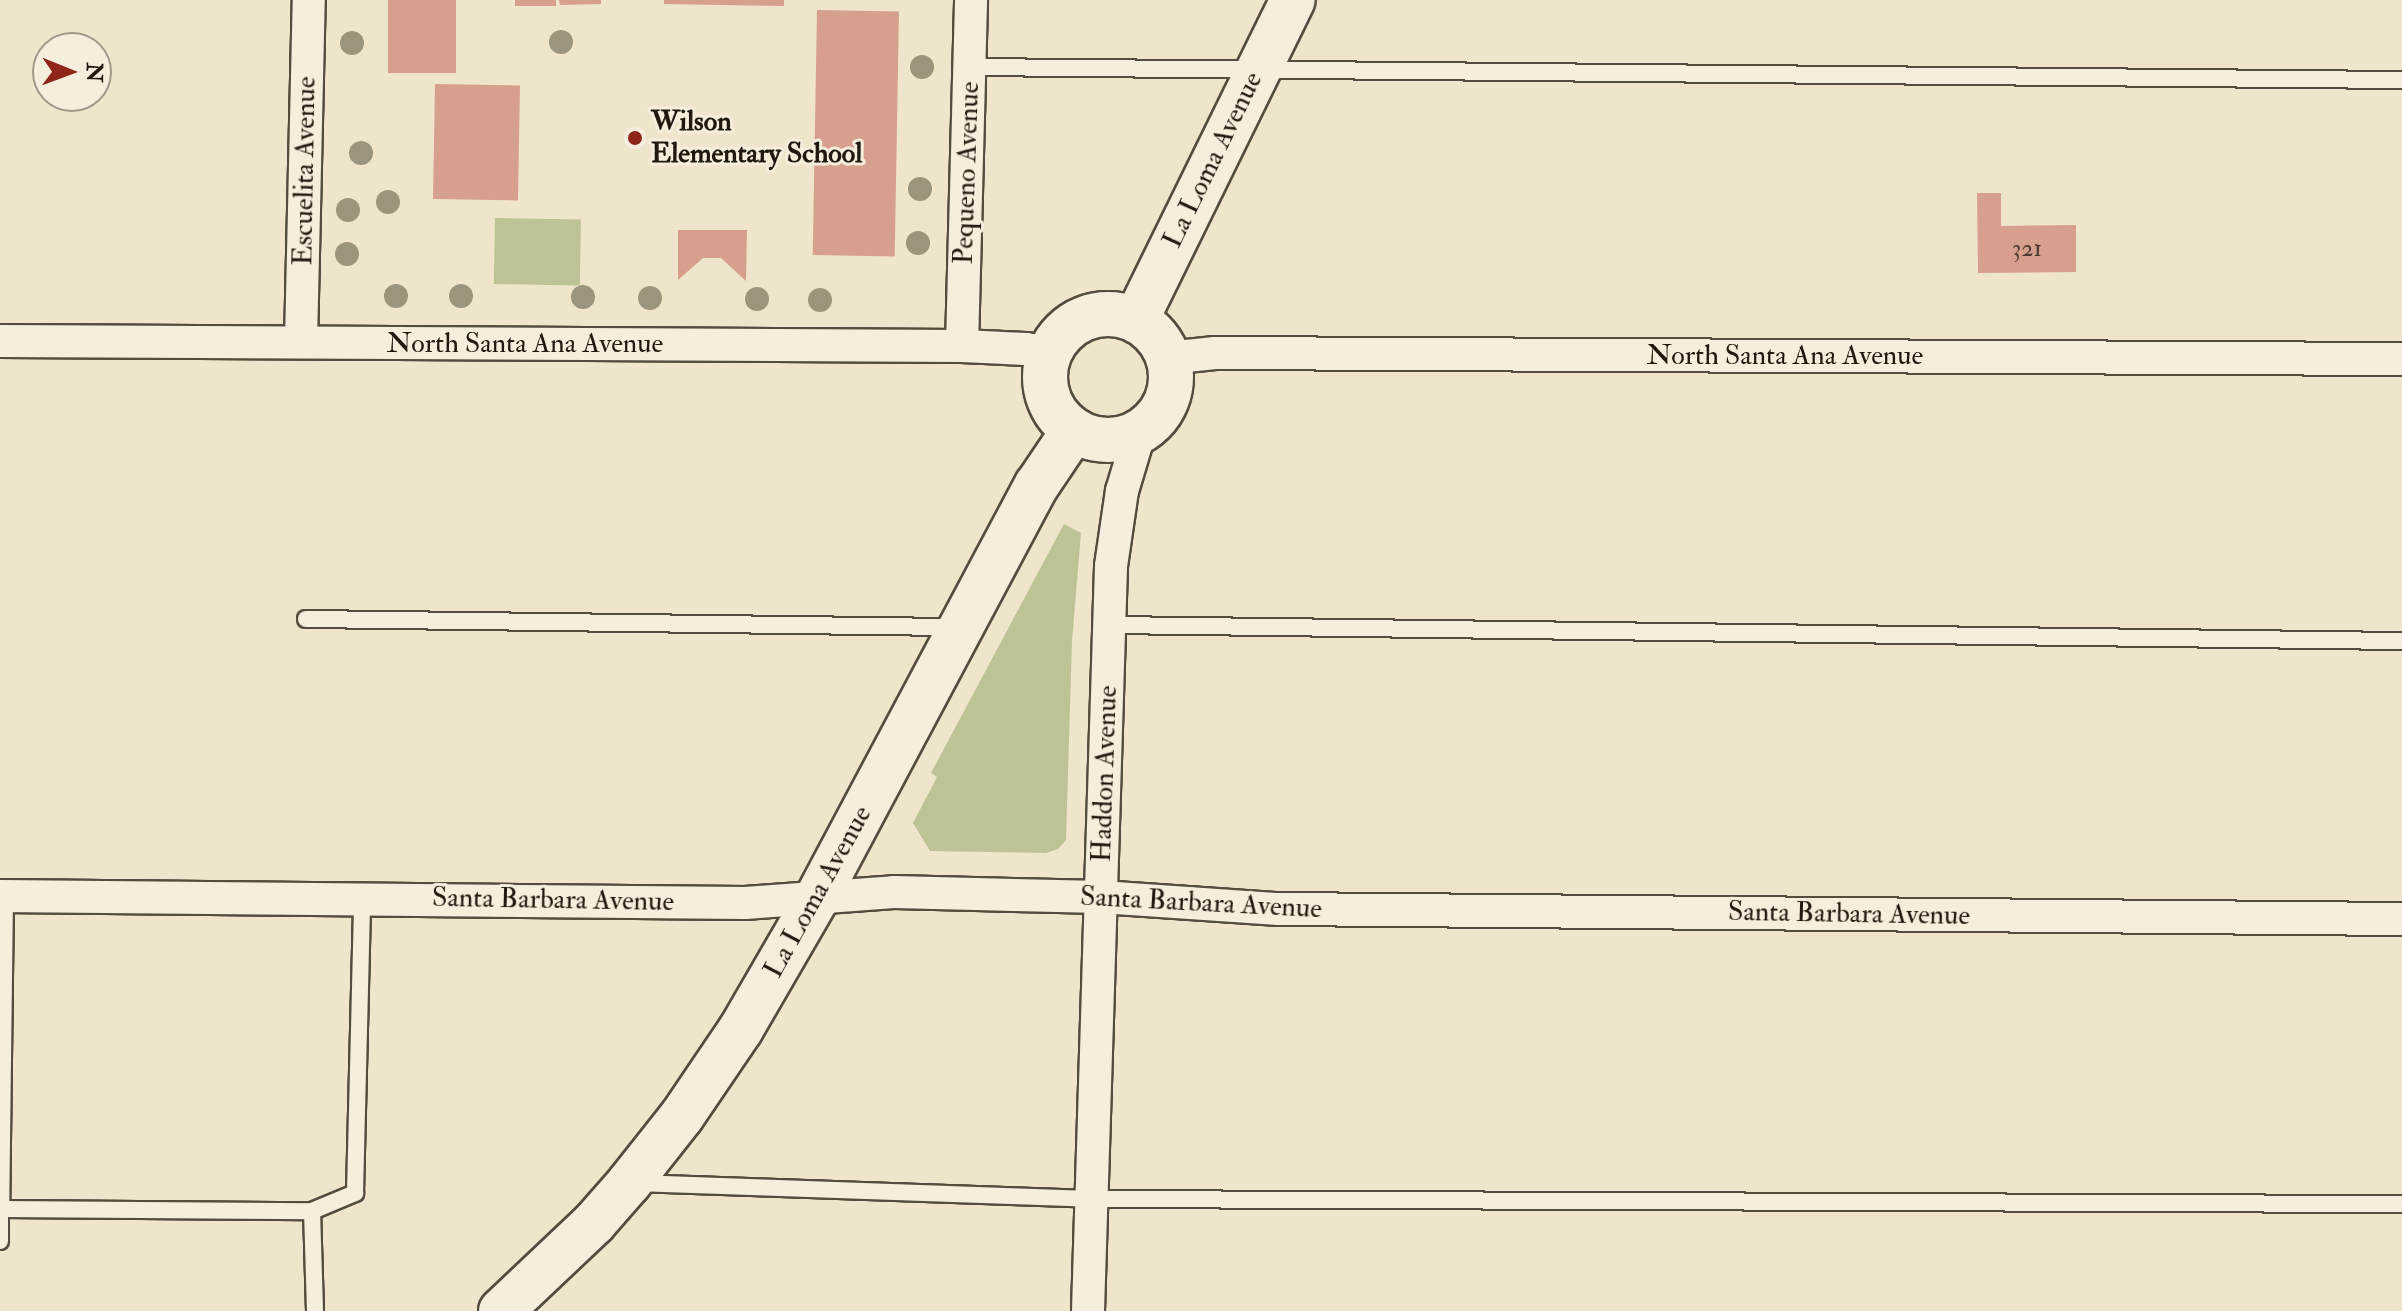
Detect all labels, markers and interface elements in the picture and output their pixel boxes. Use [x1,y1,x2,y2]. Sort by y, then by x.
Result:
north arrow [32,32,112,112]
text: N [80,62,108,82]
street label: La Loma Avenue [1156,66,1270,254]
street label: Escuelita Avenue [287,76,323,266]
street label: Pequeno Avenue [947,81,987,265]
place label: Wilson Elementary School [651,105,862,171]
marker: Wilson Elementary School [626,129,644,147]
house number: 321 [2012,235,2042,263]
street label: North Santa Ana Avenue [387,327,663,361]
street label: North Santa Ana Avenue [1647,339,1923,373]
street label: Haddon Avenue [1085,685,1125,863]
street label: La Loma Avenue [757,800,879,984]
street label: Santa Barbara Avenue [1079,880,1323,926]
street label: Santa Barbara Avenue [432,881,674,919]
street label: Santa Barbara Avenue [1728,895,1970,933]

